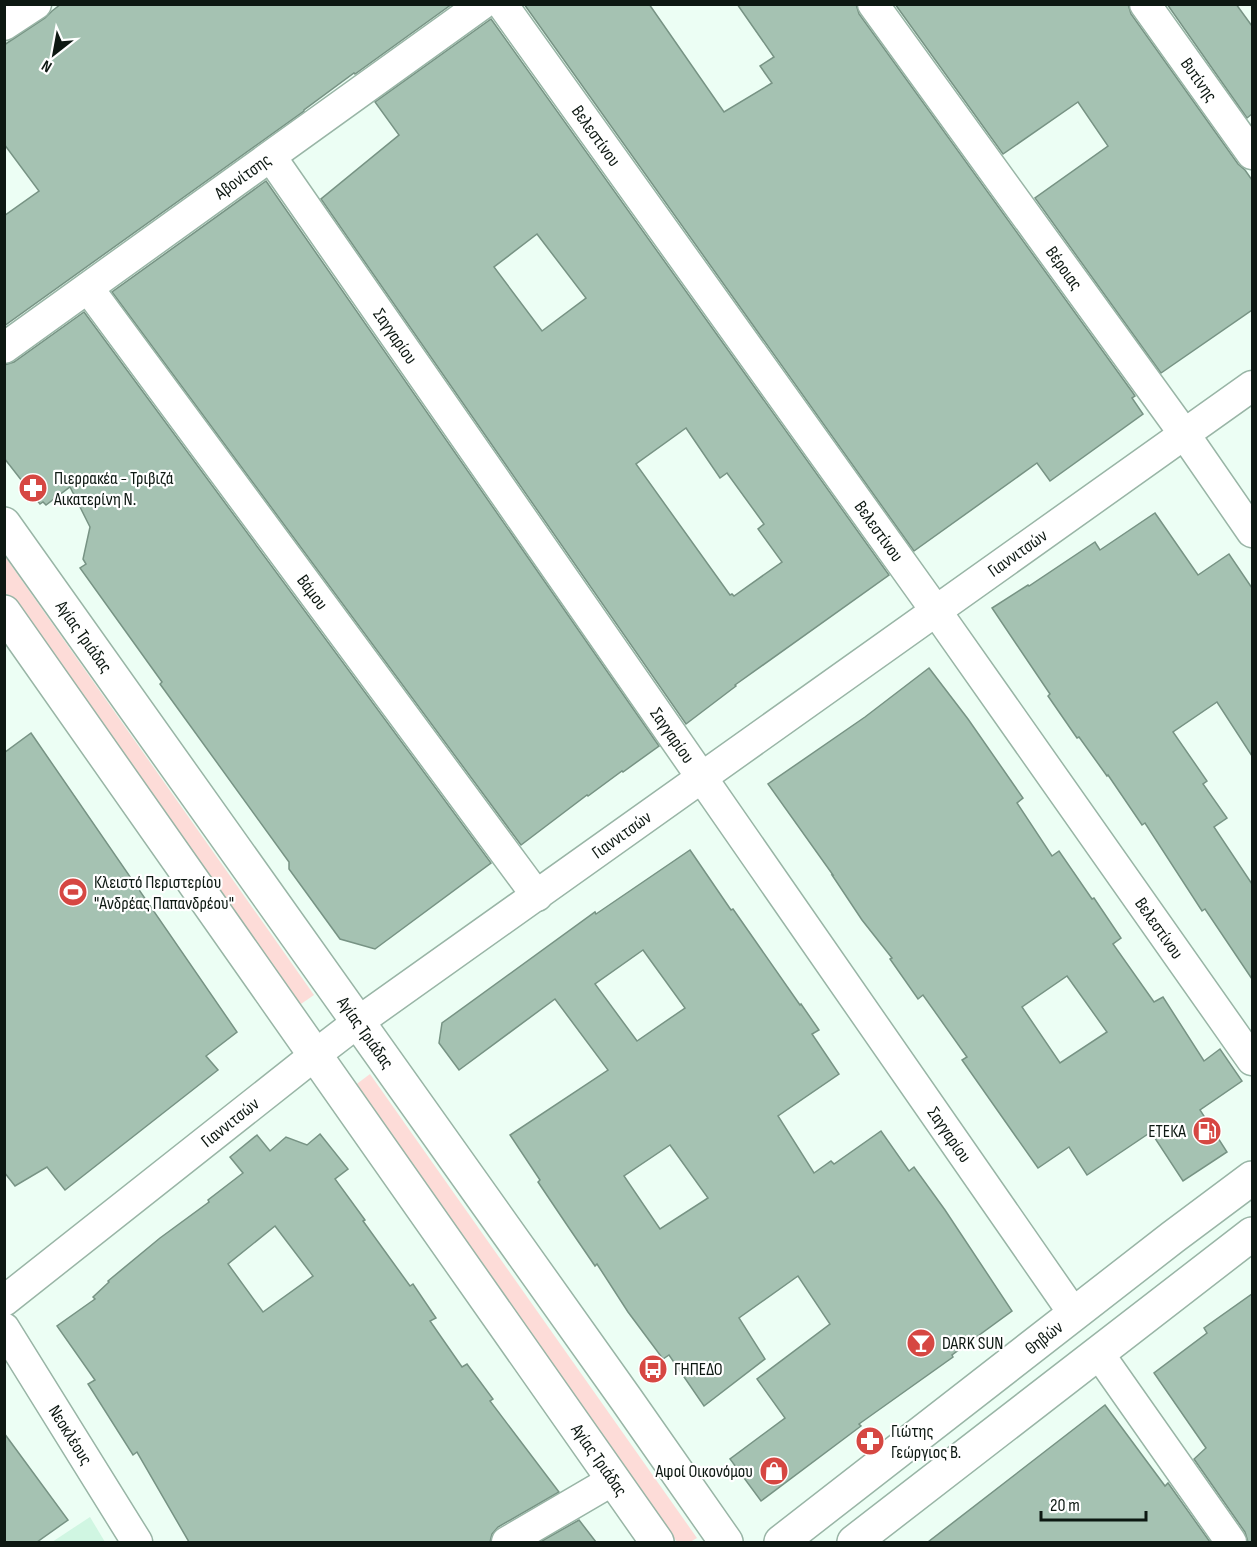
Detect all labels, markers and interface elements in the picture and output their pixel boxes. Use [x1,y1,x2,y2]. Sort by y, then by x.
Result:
north arrow [24,24,84,84]
street label: Βυτίνης [1176,54,1221,106]
text: N [38,55,56,76]
street label: Βελεστίνου [567,102,625,171]
street label: Αβονίτσης [210,149,275,205]
street label: Βέροιας [1041,242,1087,294]
street label: Σαγγαρίου [368,305,421,368]
place label: Πιερρακέα - Τριβιζά Αικατερίνη Ν. [53,468,174,510]
pharmacy icon: Πιερρακέα - Τριβιζά Αικατερίνη Ν. [17,472,49,504]
street label: Βελεστίνου [850,497,907,566]
street label: Γιαννιτσών [984,525,1051,582]
street label: Βάμου [292,571,332,614]
street label: Αγίας Τριάδας [50,596,116,677]
street label: Σαγγαρίου [645,704,698,767]
street label: Γιαννιτσών [588,807,655,863]
place label: Κλειστό Περιστερίου "Ανδρέας Παπανδρέου" [94,872,234,914]
sports icon: Κλειστό Περιστερίου "Ανδρέας Παπανδρέου" [57,876,89,908]
street label: Βελεστίνου [1130,894,1187,963]
street label: Αγίας Τριάδας [332,992,398,1073]
street label: Γιαννιτσών [197,1093,263,1152]
street label: Σαγγαρίου [923,1103,976,1167]
fuel station icon: ΕΤΕΚΑ [1191,1115,1223,1147]
place label: ΕΤΕΚΑ [1148,1121,1186,1142]
street label: Θηβών [1021,1317,1067,1359]
bar icon: DARK SUN [905,1327,937,1359]
place label: DARK SUN [942,1333,1004,1354]
bus stop icon: ΓΗΠΕΔΟ [637,1353,669,1385]
place label: ΓΗΠΕΔΟ [674,1359,723,1380]
street label: Νεοκλέους [44,1402,97,1469]
street label: Αγίας Τριάδας [566,1419,632,1500]
place label: Γιώτης Γεώργιος Β. [891,1421,961,1463]
pharmacy icon: Γιώτης Γεώργιος Β. [854,1425,886,1457]
shop icon: Αφοί Οικονόμου [758,1455,790,1487]
place label: Αφοί Οικονόμου [654,1461,753,1482]
scale bar [1041,1484,1146,1522]
text: 20 m [1050,1495,1080,1516]

